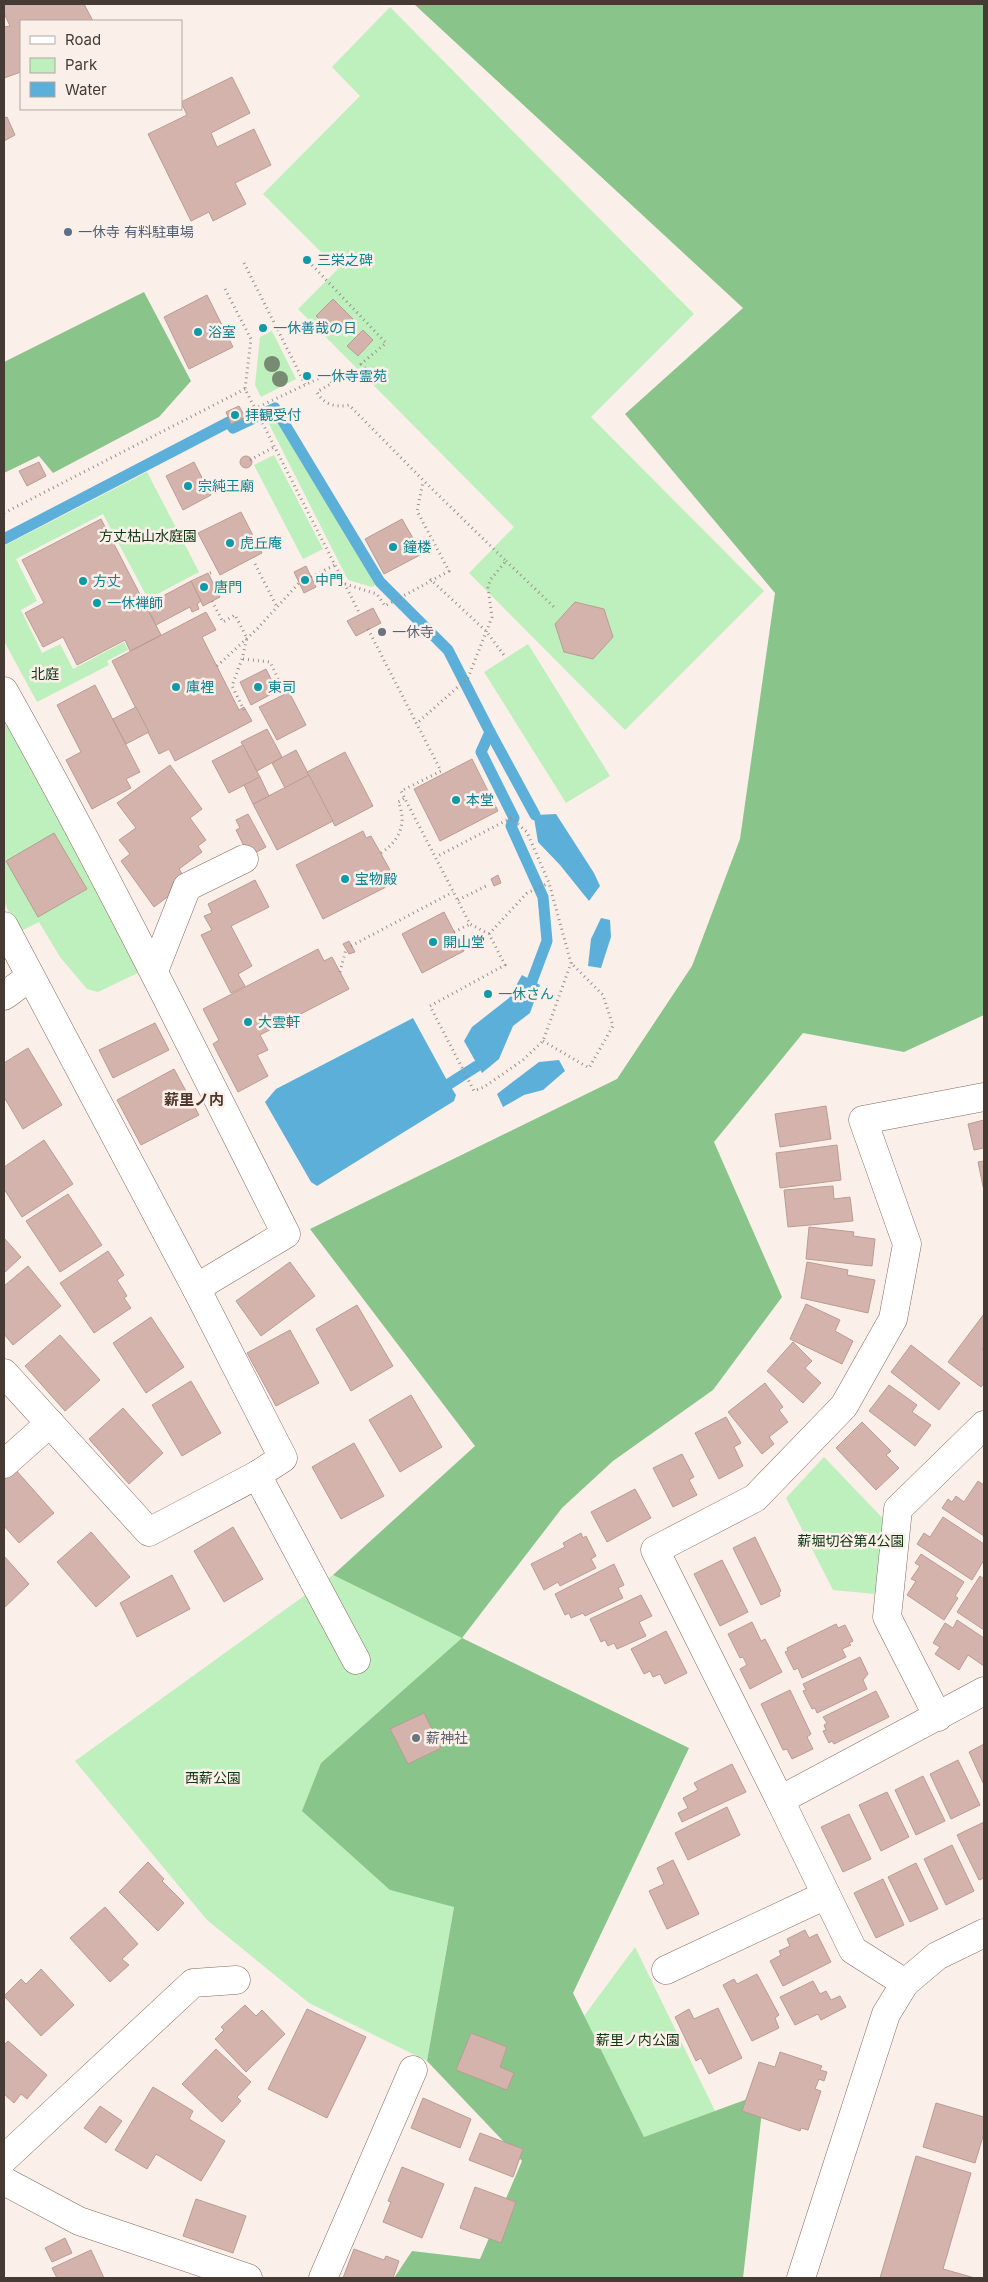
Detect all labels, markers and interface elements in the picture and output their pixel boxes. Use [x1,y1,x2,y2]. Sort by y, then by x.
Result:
legend [20,20,182,110]
text: Road [65,30,101,49]
text: Park [65,55,98,74]
text: Water [65,80,107,99]
place label: 一休寺 有料駐車場 [78,223,194,240]
marker: 一休寺 有料駐車場 [62,226,74,238]
place label: 三栄之碑 [317,251,373,268]
marker: 三栄之碑 [301,254,313,266]
place label: 一休善哉の日 [273,319,357,336]
marker: 一休善哉の日 [257,322,269,334]
place label: 浴室 [208,323,236,340]
marker: 浴室 [192,326,204,338]
place label: 一休寺霊苑 [317,367,387,384]
marker: 一休寺霊苑 [301,370,313,382]
place label: 拝観受付 [245,406,301,423]
marker: 拝観受付 [229,409,241,421]
place label: 宗純王廟 [198,477,254,494]
marker: 宗純王廟 [182,480,194,492]
park label: 方丈枯山水庭園 [99,527,197,544]
place label: 虎丘庵 [240,534,282,551]
marker: 虎丘庵 [224,537,236,549]
place label: 鐘楼 [403,538,432,555]
marker: 鐘楼 [387,541,399,553]
place label: 中門 [315,571,343,588]
place label: 方丈 [93,572,121,589]
marker: 中門 [299,574,311,586]
marker: 方丈 [77,575,89,587]
place label: 唐門 [214,578,242,595]
marker: 唐門 [198,581,210,593]
place label: 一休禅師 [107,594,163,611]
marker: 一休禅師 [91,597,103,609]
place label: 一休寺 [392,623,434,640]
marker: 一休寺 [376,626,388,638]
park label: 北庭 [31,665,59,682]
place label: 庫裡 [186,678,214,695]
place label: 東司 [268,678,296,695]
marker: 庫裡 [170,681,182,693]
marker: 東司 [252,681,264,693]
place label: 本堂 [466,791,494,808]
marker: 本堂 [450,794,462,806]
place label: 宝物殿 [355,870,397,887]
marker: 宝物殿 [339,873,351,885]
place label: 開山堂 [443,933,485,950]
marker: 開山堂 [427,936,439,948]
place label: 一休さん [498,985,554,1002]
marker: 一休さん [482,988,494,1000]
place label: 大雲軒 [258,1013,300,1030]
marker: 大雲軒 [242,1016,254,1028]
district label: 薪里ノ内 [164,1090,224,1109]
park label: 薪堀切谷第4公園 [797,1532,905,1549]
place label: 薪神社 [426,1729,468,1746]
marker: 薪神社 [410,1732,422,1744]
park label: 西薪公園 [185,1769,241,1786]
park label: 薪里ノ内公園 [596,2031,680,2048]

